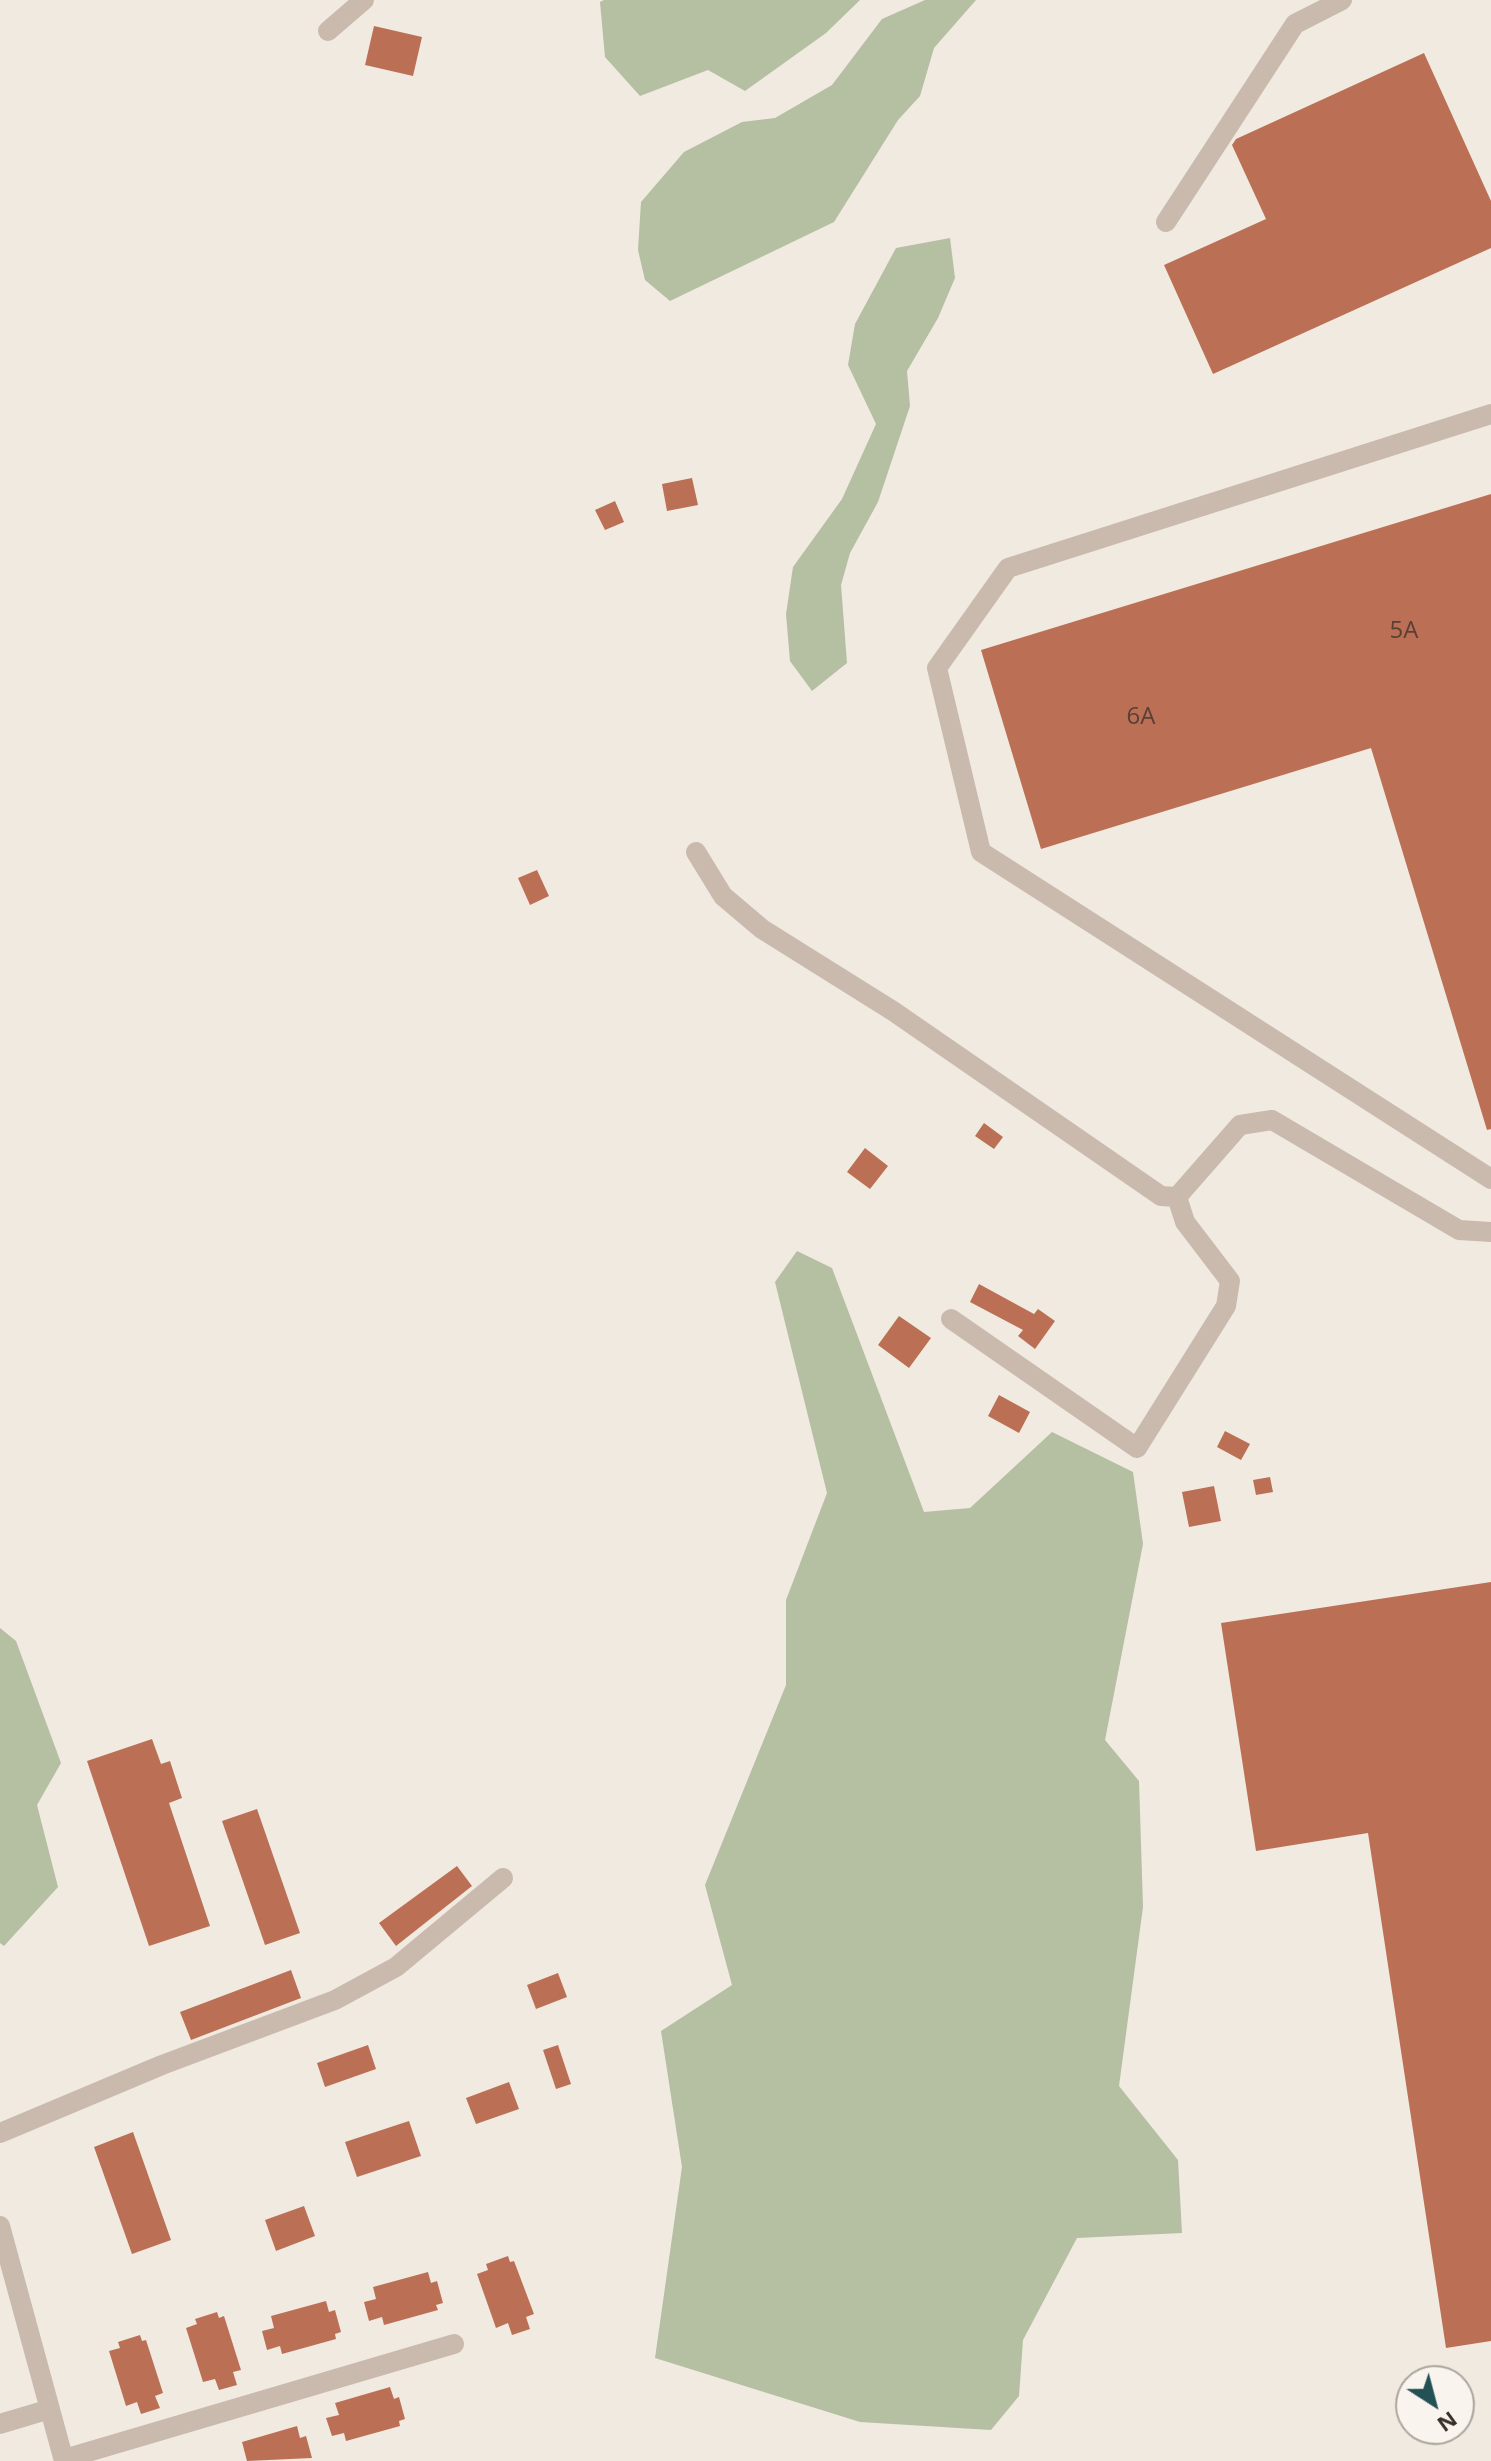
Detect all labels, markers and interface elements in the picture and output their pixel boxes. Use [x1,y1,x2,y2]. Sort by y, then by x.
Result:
house number: 5А [1390,617,1418,645]
house number: 6А [1127,703,1155,731]
north arrow [1395,2365,1475,2445]
text: N [1432,2405,1464,2440]

